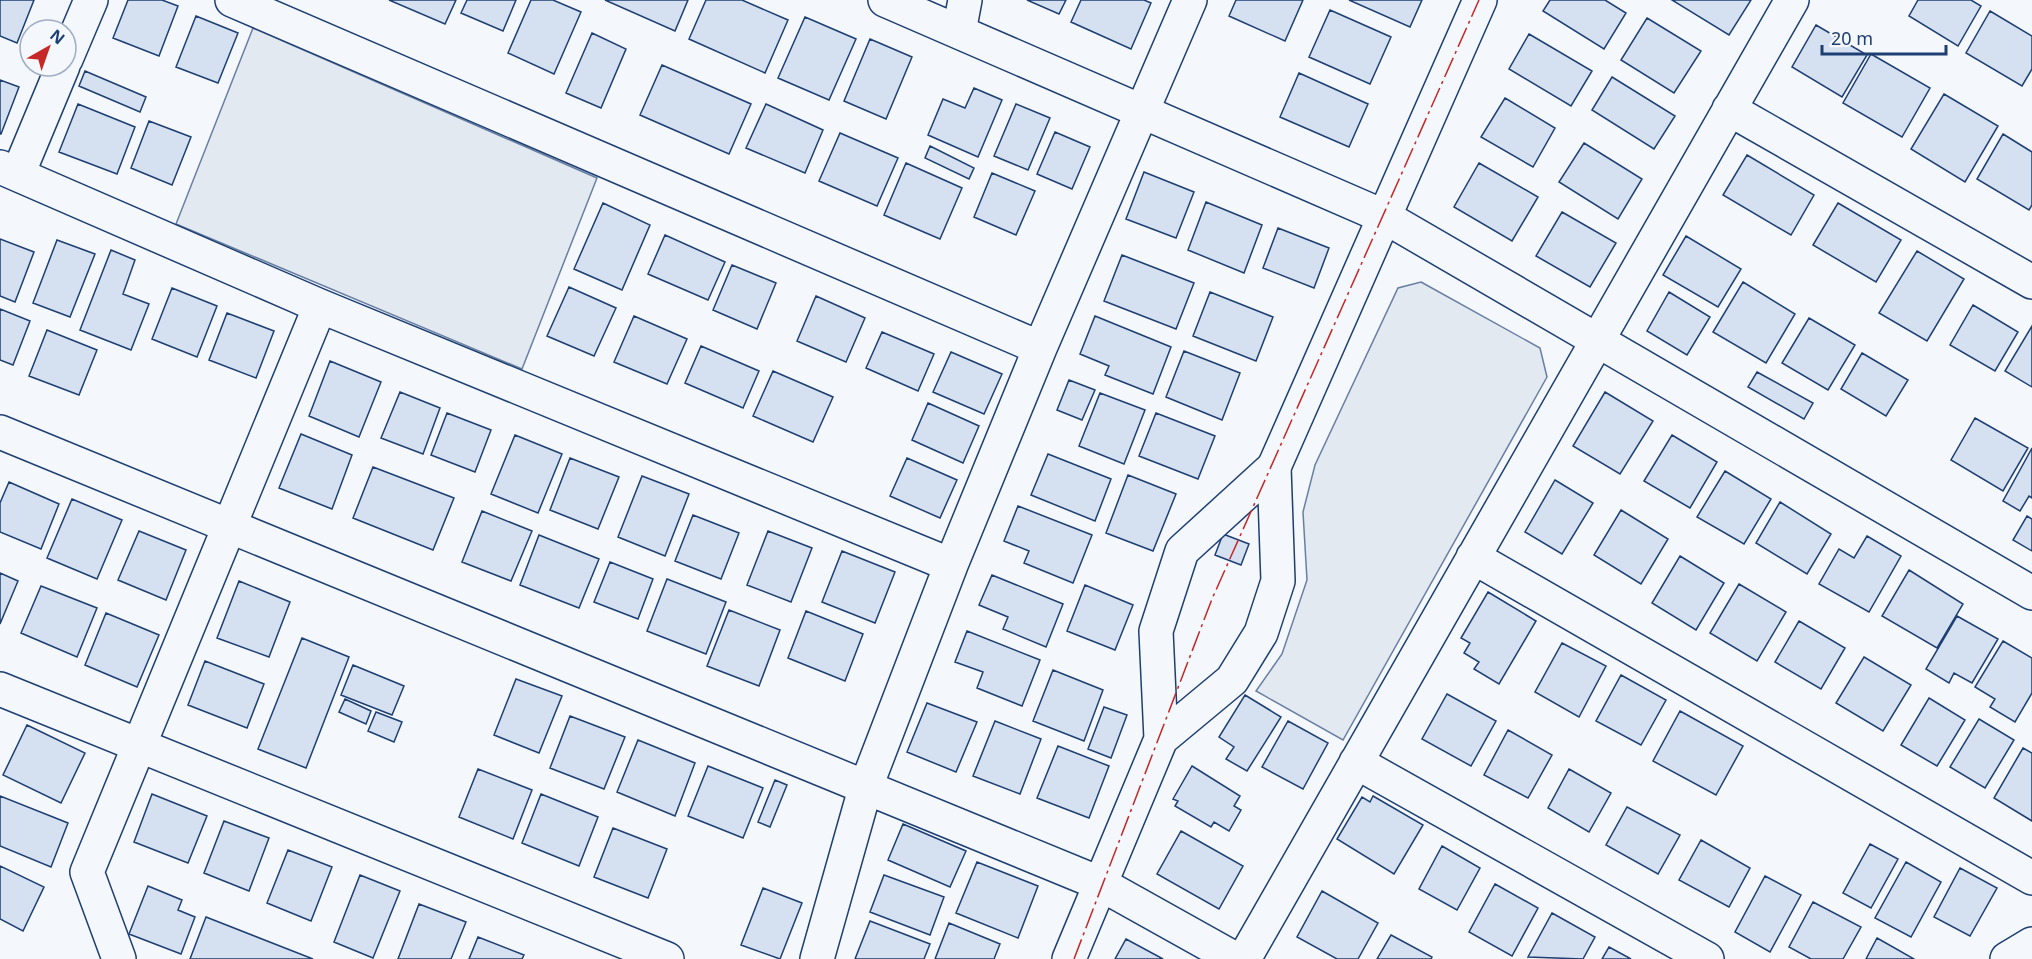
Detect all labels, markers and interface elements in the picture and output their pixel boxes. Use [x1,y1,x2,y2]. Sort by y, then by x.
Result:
north arrow [18,18,78,78]
scale bar [1822,18,1946,56]
text: N [46,24,70,49]
text: 20 m [1831,26,1873,50]

